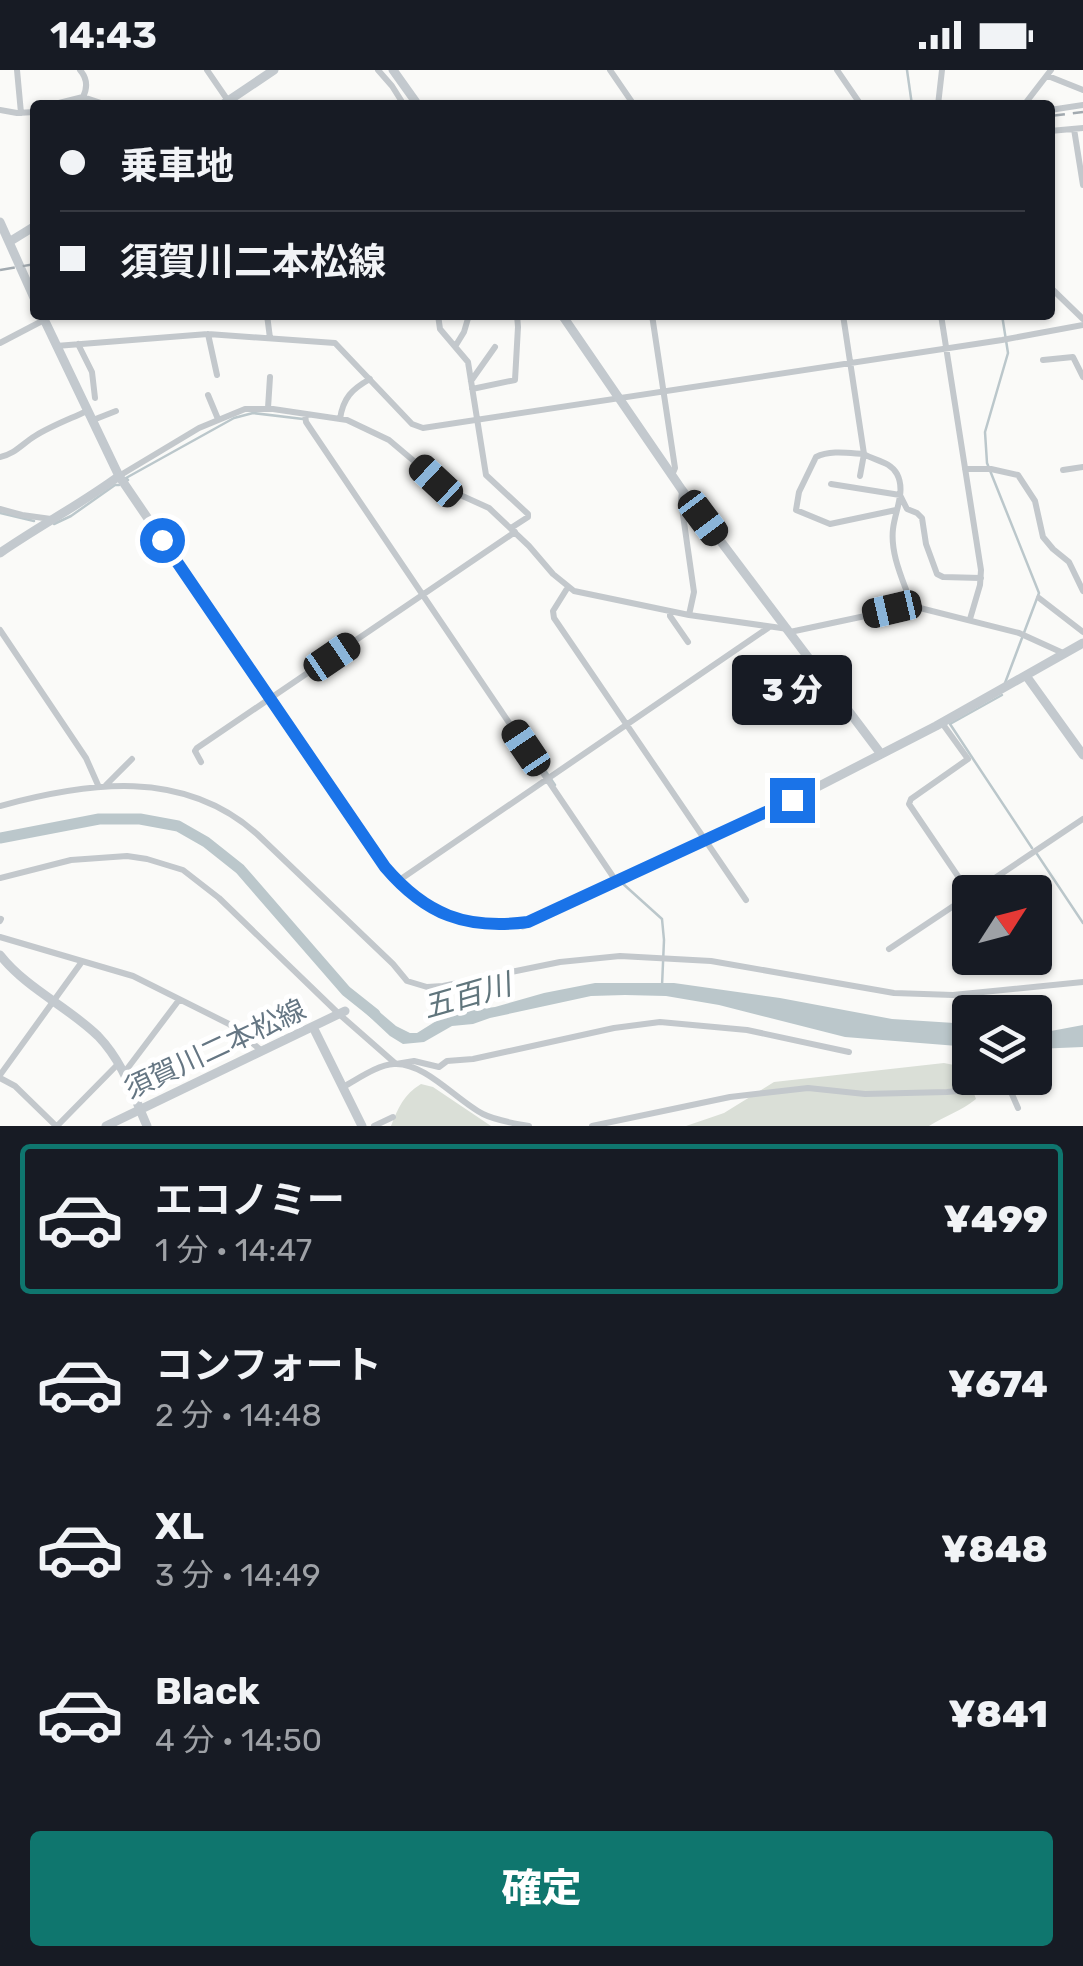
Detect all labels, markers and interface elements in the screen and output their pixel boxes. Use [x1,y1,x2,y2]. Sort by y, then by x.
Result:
text: 14:43 [50,12,157,58]
text: 乗車地 [120,143,234,189]
text: 須賀川二本松線 [120,239,386,285]
car [404,450,468,512]
car [673,485,733,551]
route start [140,518,185,563]
car [859,588,925,630]
car [299,628,365,686]
callout: 3 分 [732,655,852,725]
text: 3 分 [762,671,822,709]
car [497,715,555,781]
route end [770,778,815,823]
north arrow [952,875,1052,975]
map controls [952,875,1052,1095]
water label: 五百川 [419,965,518,1026]
street label: 須賀川二本松線 [119,993,311,1105]
button: layers [952,995,1052,1095]
icon: car [35,1174,125,1264]
text: エコノミー [155,1177,345,1223]
text: ¥499 [943,1196,1048,1242]
text: 1 分 · 14:47 [155,1231,312,1269]
icon: car [35,1339,125,1429]
text: コンフォート [155,1342,382,1388]
text: ¥674 [948,1361,1048,1407]
text: 2 分 · 14:48 [155,1396,322,1434]
text: XL [155,1503,204,1549]
icon: car [35,1504,125,1594]
text: ¥848 [941,1526,1048,1572]
text: 3 分 · 14:49 [155,1556,321,1594]
text: Black [155,1668,260,1714]
icon: car [35,1669,125,1759]
text: ¥841 [948,1691,1048,1737]
text: 4 分 · 14:50 [155,1721,322,1759]
button: 確定 [30,1831,1053,1946]

